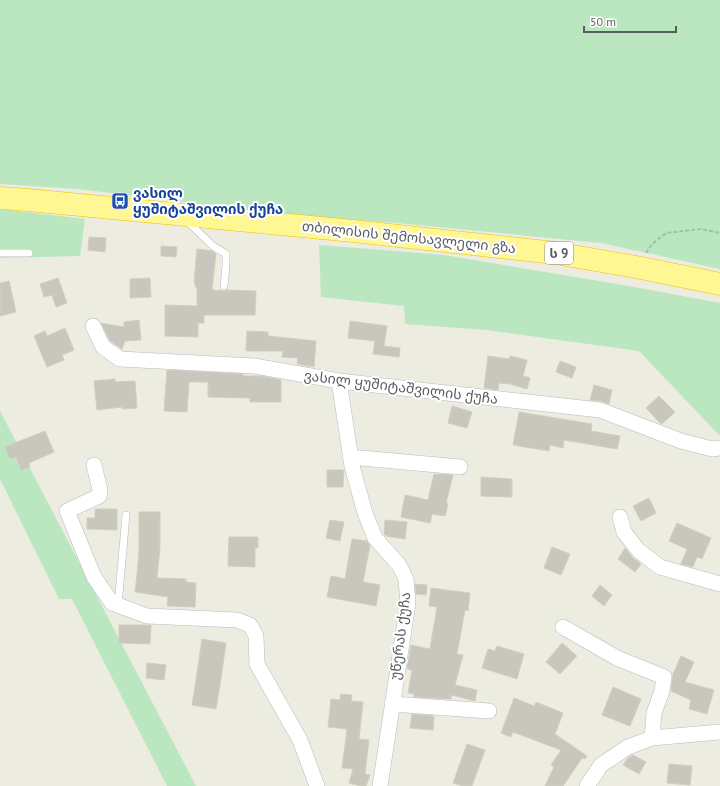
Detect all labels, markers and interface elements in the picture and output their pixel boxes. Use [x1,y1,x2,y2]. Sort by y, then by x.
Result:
scale bar [584,8,676,34]
text: 50 m [590,14,616,29]
place label: ვასილ ყუშიტაშვილის ქუჩა [133,184,283,218]
bus stop icon: ვასილ ყუშიტაშვილის ქუჩა [110,191,130,211]
street label: თბილისის შემოსავლელი გზა [301,217,517,257]
road number: ს 9 [545,242,573,264]
street label: ვასილ ყუშიტაშვილის ქუჩა [303,366,499,408]
street label: უწერას ქუჩა [386,591,414,681]

